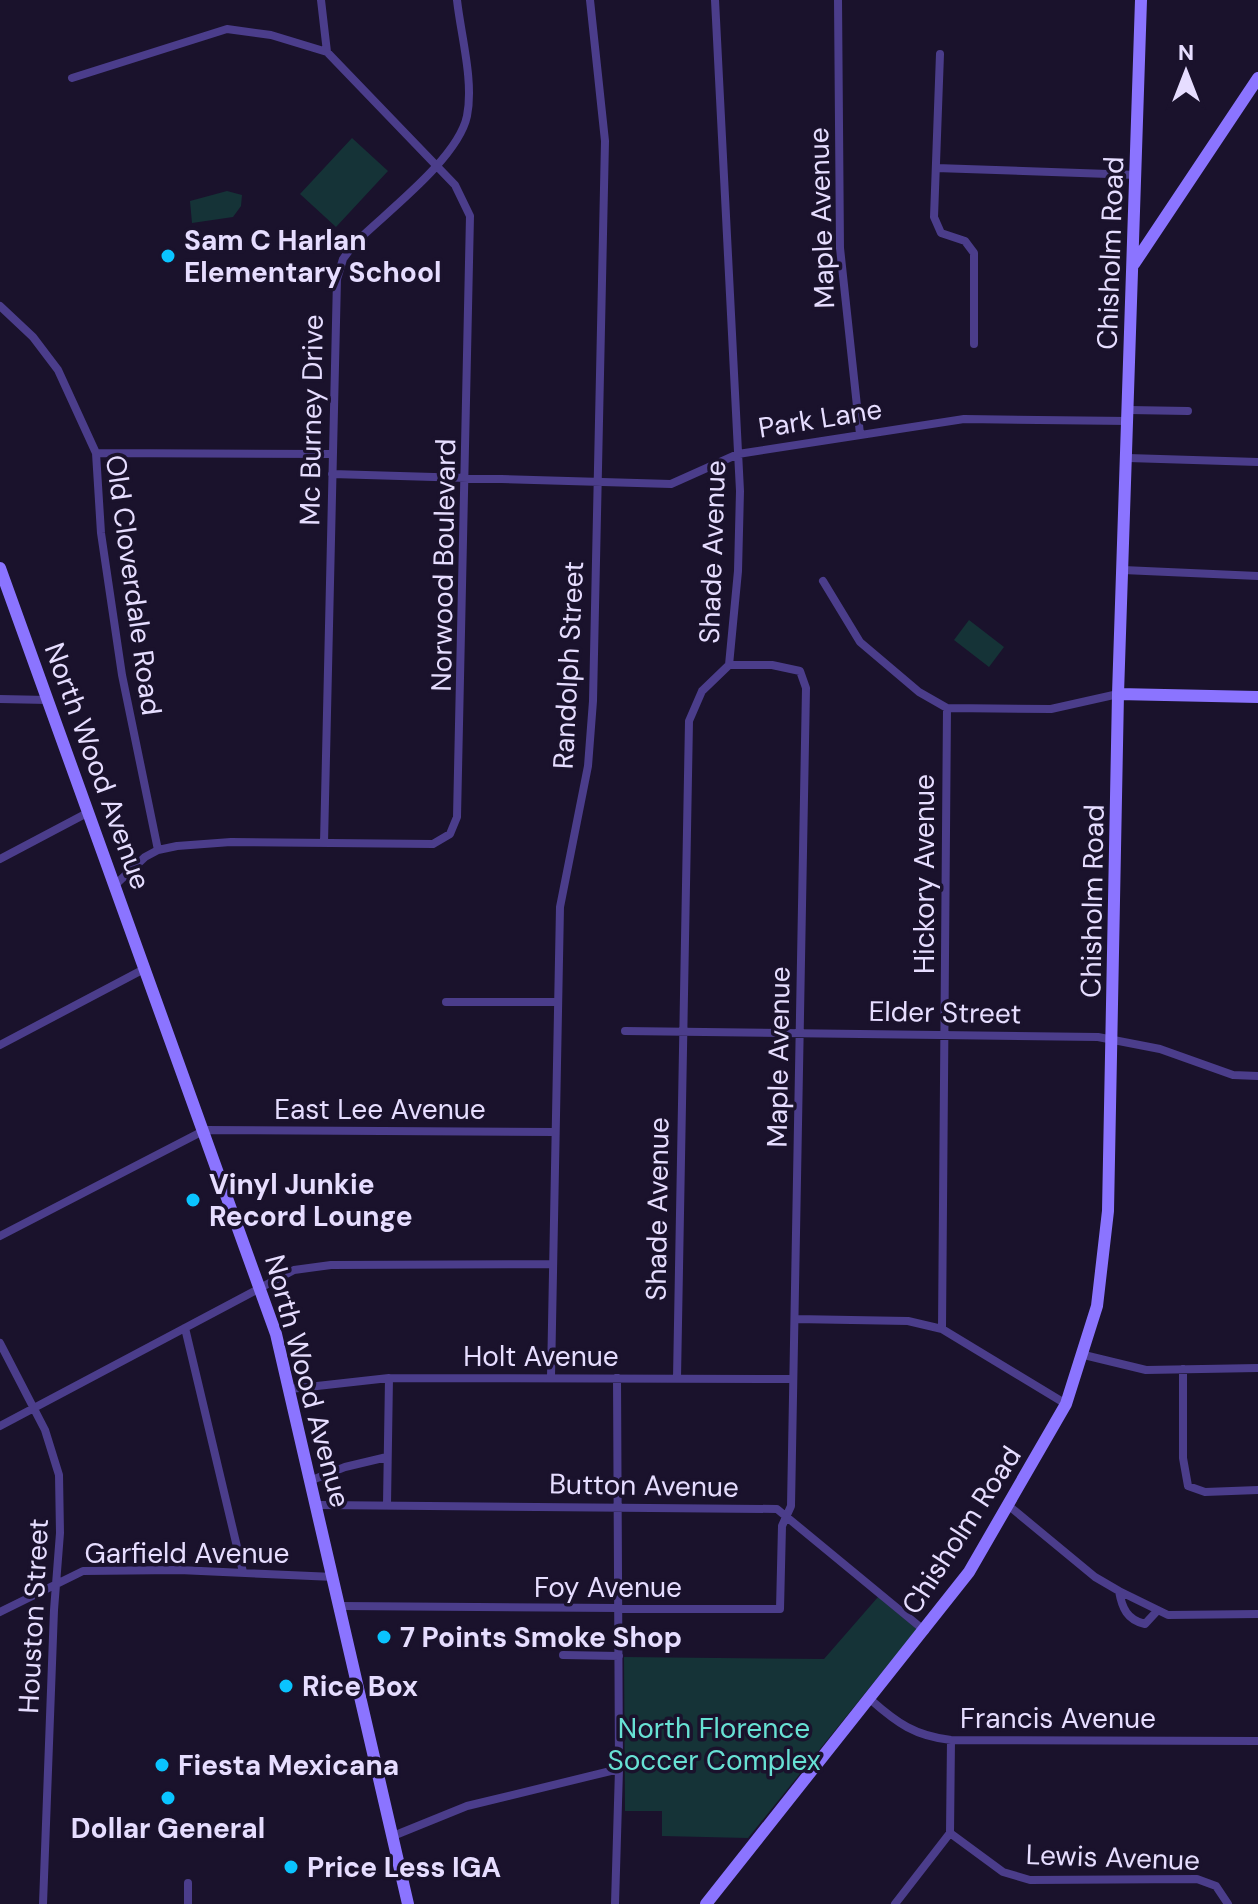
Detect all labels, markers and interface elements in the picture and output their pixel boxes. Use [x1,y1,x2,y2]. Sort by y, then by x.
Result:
north arrow [1146,32,1226,112]
text: N [1178,38,1194,67]
street label: Maple Avenue [800,127,843,309]
street label: Chisholm Road [1089,156,1132,350]
place label: Sam C Harlan Elementary School [184,222,441,291]
marker: Sam C Harlan Elementary School [159,247,177,265]
street label: Mc Burney Drive [291,314,332,526]
street label: Park Lane [756,390,885,447]
street label: Norwood Boulevard [423,438,464,692]
street label: Old Cloverdale Road [97,453,170,718]
street label: Shade Avenue [691,460,734,644]
street label: Randolph Street [545,560,592,770]
street label: North Wood Avenue [36,638,159,895]
street label: Hickory Avenue [906,774,943,974]
street label: Chisholm Road [1072,804,1113,998]
street label: Maple Avenue [758,966,799,1148]
street label: Elder Street [868,993,1022,1032]
street label: East Lee Avenue [274,1091,486,1128]
street label: Shade Avenue [637,1117,678,1301]
place label: Vinyl Junkie Record Lounge [209,1166,413,1235]
marker: Vinyl Junkie Record Lounge [184,1191,202,1209]
street label: North Wood Avenue [256,1251,359,1511]
street label: Holt Avenue [463,1338,619,1375]
street label: Chisholm Road [893,1439,1030,1621]
street label: Button Avenue [549,1465,739,1506]
street label: Houston Street [10,1518,57,1714]
street label: Garfield Avenue [85,1535,289,1572]
street label: Foy Avenue [534,1569,682,1606]
place label: 7 Points Smoke Shop [400,1619,682,1656]
marker: 7 Points Smoke Shop [375,1628,393,1646]
place label: Rice Box [302,1668,418,1705]
marker: Rice Box [277,1677,295,1695]
street label: Francis Avenue [960,1700,1156,1737]
park label: North Florence Soccer Complex [607,1710,821,1779]
place label: Fiesta Mexicana [178,1747,399,1784]
marker: Fiesta Mexicana [153,1756,171,1774]
marker: Dollar General [159,1789,177,1807]
place label: Dollar General [71,1810,265,1847]
street label: Lewis Avenue [1025,1836,1201,1879]
place label: Price Less IGA [307,1849,501,1886]
marker: Price Less IGA [282,1858,300,1876]

